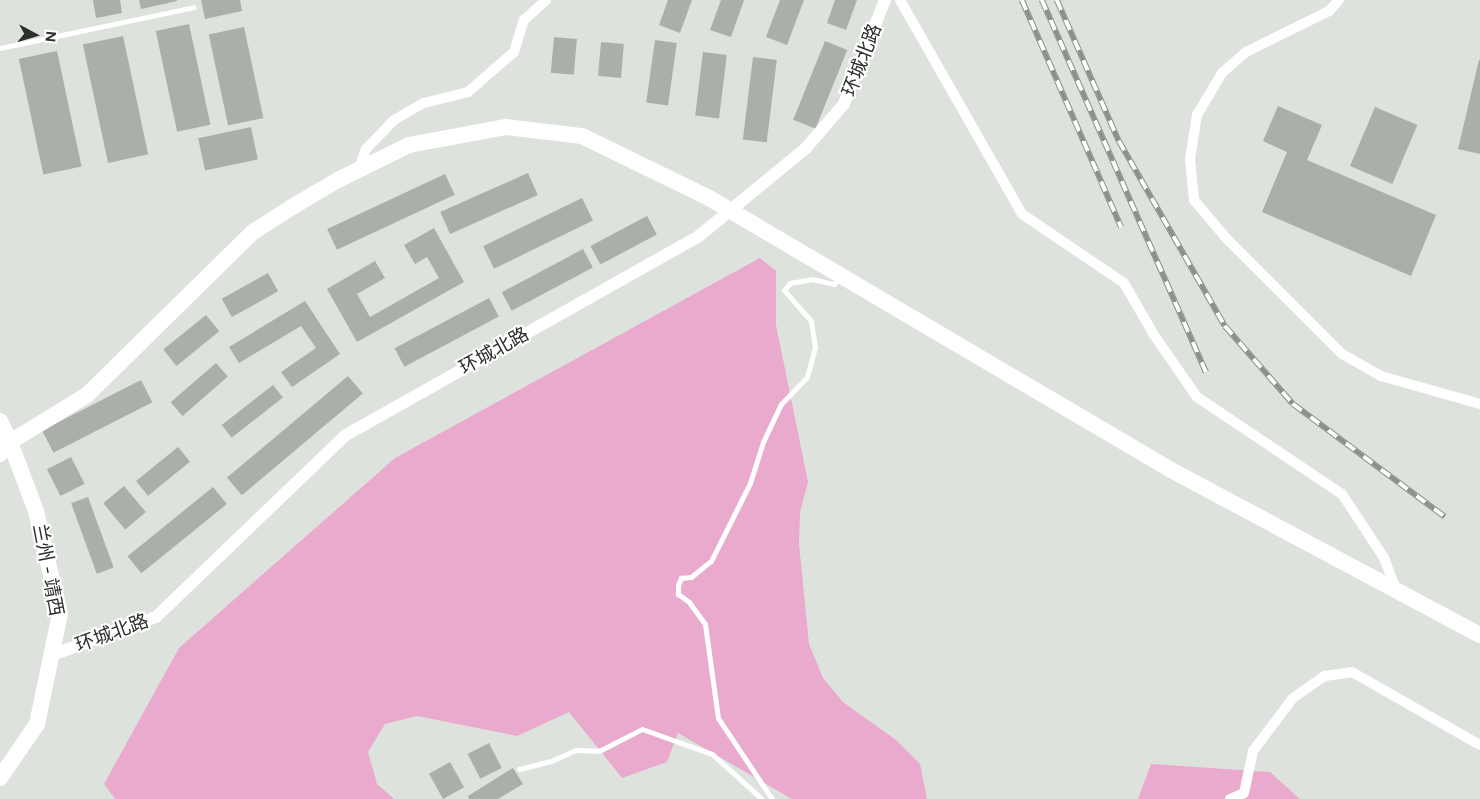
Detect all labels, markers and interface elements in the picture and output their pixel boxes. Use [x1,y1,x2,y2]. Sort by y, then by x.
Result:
north arrow [10,10,60,60]
street label: 环城北路 [838,20,886,100]
text: N [41,30,59,43]
street label: 环城北路 [455,323,533,379]
street label: 兰州 - 靖西 [28,522,68,618]
street label: 环城北路 [72,609,152,657]

